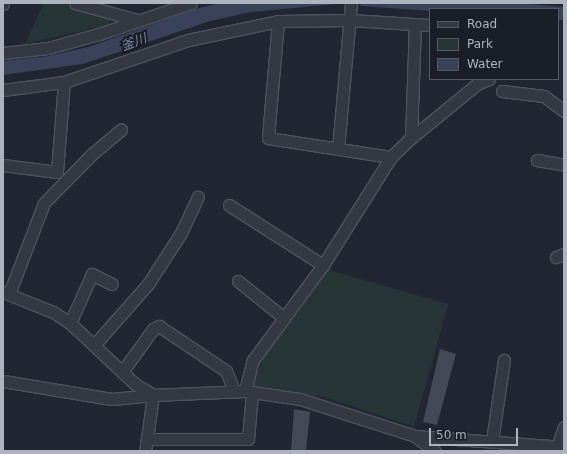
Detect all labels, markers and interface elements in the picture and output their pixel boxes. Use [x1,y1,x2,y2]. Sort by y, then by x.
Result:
legend [429,8,559,80]
text: Road [467,17,497,31]
water label: 釜川 [119,31,149,55]
text: Park [467,37,493,51]
text: Water [467,57,502,71]
scale bar [431,420,520,446]
text: 50 m [436,428,467,442]

